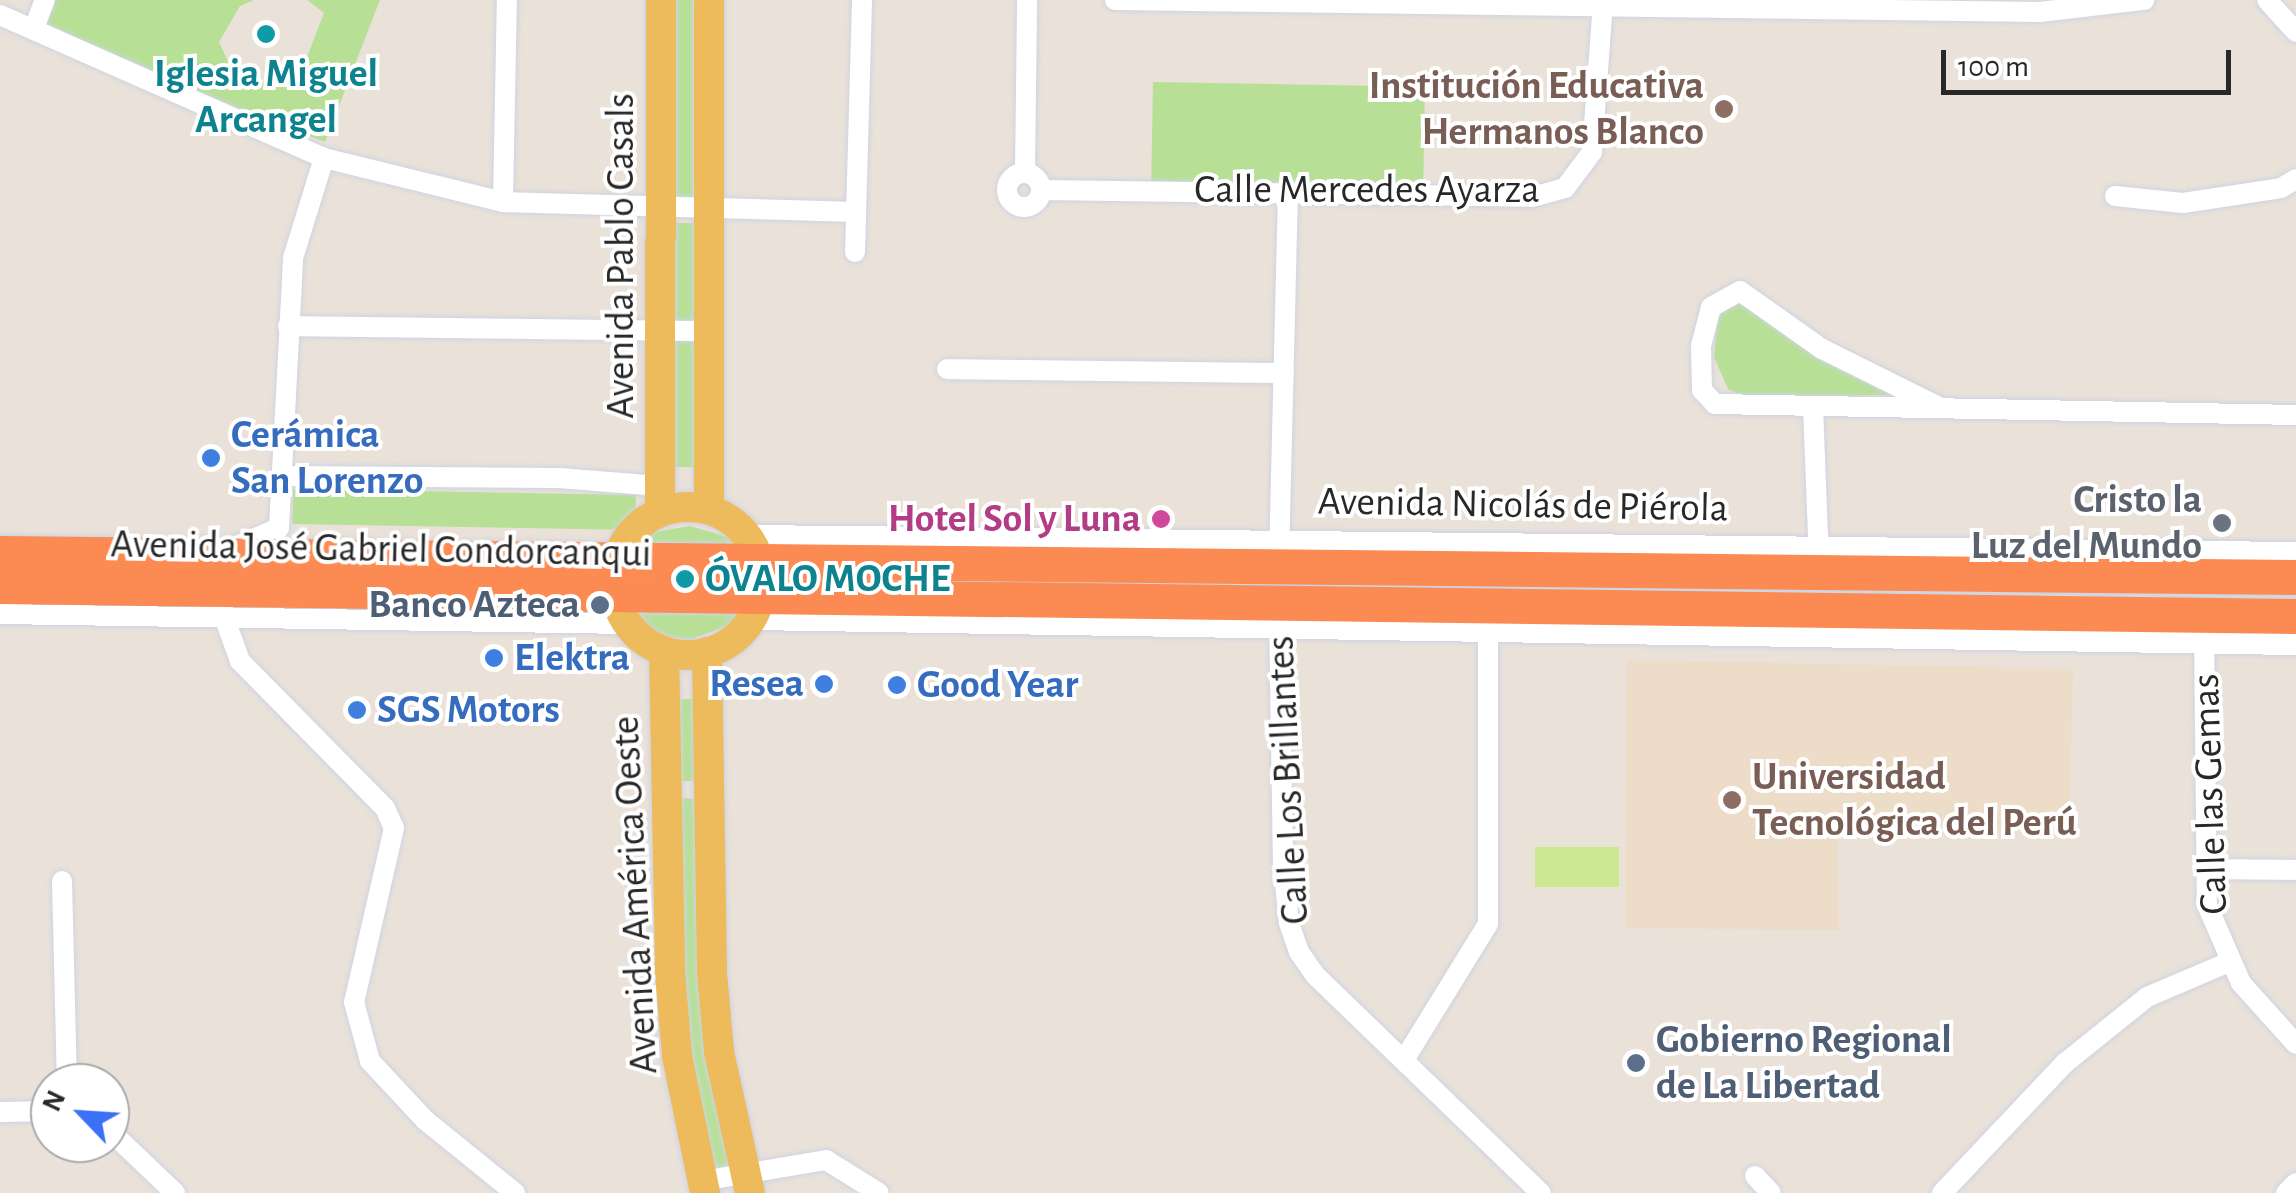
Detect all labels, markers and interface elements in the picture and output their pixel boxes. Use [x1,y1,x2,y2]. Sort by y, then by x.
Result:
marker: Iglesia Miguel Arcangel [255,23,277,45]
scale bar [1946,30,2236,92]
place label: Iglesia Miguel Arcangel [154,50,378,144]
text: 100 m [1958,52,2029,82]
place label: Institución Educativa Hermanos Blanco [1369,62,1704,156]
street label: Avenida Pablo Casals [597,93,645,419]
marker: Institución Educativa Hermanos Blanco [1713,98,1735,120]
street label: Calle Mercedes Ayarza [1194,166,1540,214]
place label: Cerámica San Lorenzo [231,411,423,505]
marker: Cerámica San Lorenzo [200,447,222,469]
place label: Cristo la Luz del Mundo [1971,476,2202,570]
street label: Avenida Nicolás de Piérola [1317,477,1729,533]
place label: Hotel Sol y Luna [888,495,1141,543]
marker: Hotel Sol y Luna [1150,508,1172,530]
marker: Cristo la Luz del Mundo [2211,512,2233,534]
street label: Avenida José Gabriel Condorcanqui [110,520,652,578]
place label: ÓVALO MOCHE [705,555,950,603]
marker: ÓVALO MOCHE [674,568,696,590]
place label: Banco Azteca [368,581,580,629]
marker: Banco Azteca [589,594,611,616]
place label: Elektra [514,634,630,682]
street label: Calle Los Brillantes [1256,635,1320,925]
marker: Elektra [483,647,505,669]
place label: Resea [709,660,804,708]
place label: Good Year [917,661,1078,709]
marker: Resea [813,673,835,695]
street label: Calle las Gemas [2182,673,2238,915]
marker: Good Year [886,674,908,696]
place label: SGS Motors [377,686,560,734]
marker: SGS Motors [346,699,368,721]
street label: Avenida América Oeste [602,715,668,1075]
place label: Universidad Tecnológica del Perú [1752,753,2077,847]
marker: Universidad Tecnológica del Perú [1721,789,1743,811]
place label: Gobierno Regional de La Libertad [1656,1016,1952,1110]
marker: Gobierno Regional de La Libertad [1625,1052,1647,1074]
north arrow [30,1063,130,1163]
text: N [38,1086,71,1116]

